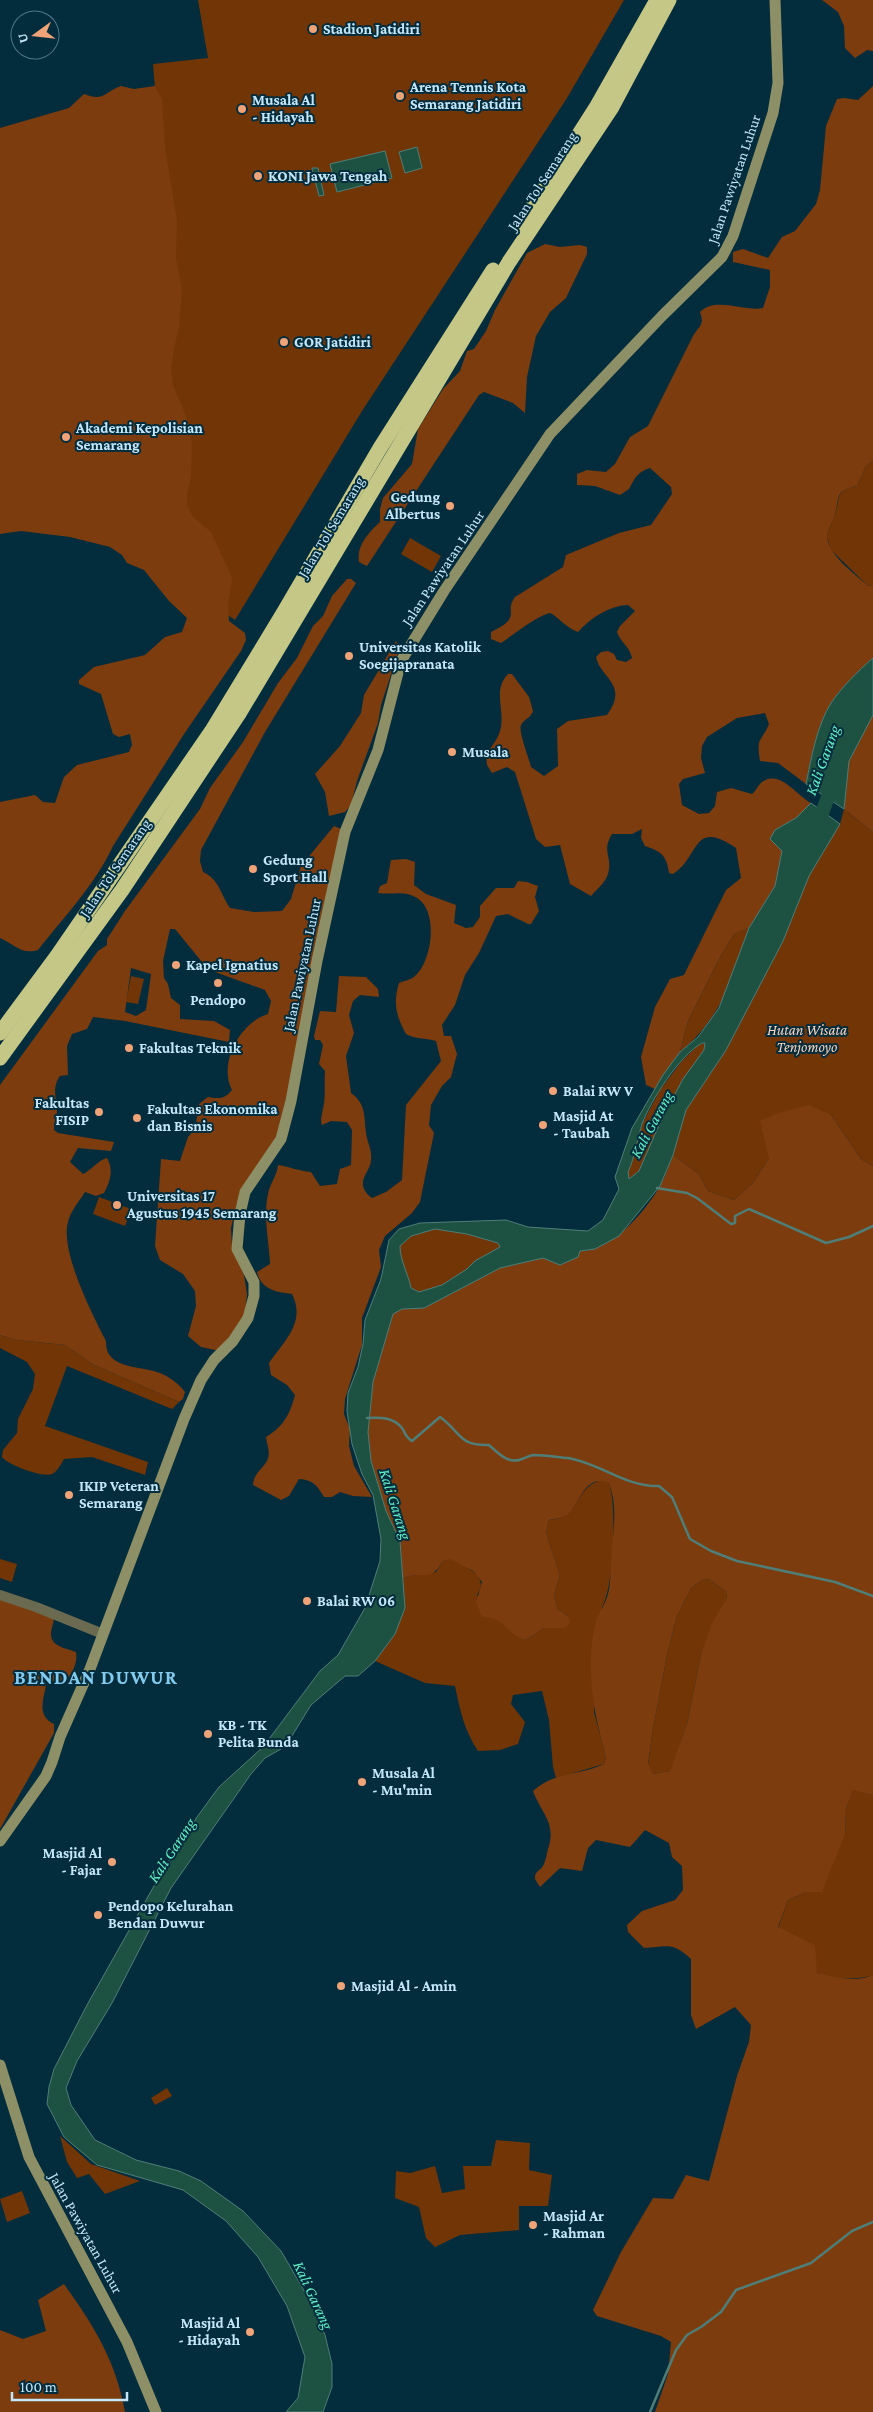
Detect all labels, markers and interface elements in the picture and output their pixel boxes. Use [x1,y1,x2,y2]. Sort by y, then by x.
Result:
north arrow [10,10,60,60]
place label: Stadion Jatidiri [323,21,421,37]
marker: Stadion Jatidiri [307,23,319,35]
text: U [13,31,31,45]
place label: Arena Tennis Kota Semarang Jatidiri [409,79,527,112]
marker: Arena Tennis Kota Semarang Jatidiri [394,90,406,102]
place label: Musala Al - Hidayah [252,92,315,125]
marker: Musala Al - Hidayah [236,103,248,115]
street label: Jalan Pawiyatan Luhur [704,112,765,248]
street label: Jalan Tol Semarang [503,128,581,236]
place label: KONI Jawa Tengah [268,168,388,184]
marker: KONI Jawa Tengah [252,170,264,182]
place label: GOR Jatidiri [294,334,372,350]
marker: GOR Jatidiri [278,336,290,348]
place label: Akademi Kepolisian Semarang [75,420,203,453]
marker: Akademi Kepolisian Semarang [60,431,72,443]
street label: Jalan Tol Semarang [294,474,368,583]
place label: Gedung Albertus [385,489,440,522]
marker: Gedung Albertus [444,500,456,512]
street label: Jalan Pawiyatan Luhur [397,507,489,631]
place label: Universitas Katolik Soegijapranata [359,639,482,673]
marker: Universitas Katolik Soegijapranata [343,650,355,662]
water label: Kali Garang [802,722,844,798]
place label: Musala [462,744,509,760]
marker: Musala [446,746,458,758]
street label: Jalan Tol Semarang [75,816,155,922]
place label: Gedung Sport Hall [263,852,328,885]
marker: Gedung Sport Hall [247,863,259,875]
street label: Jalan Pawiyatan Luhur [280,896,325,1035]
place label: Kapel Ignatius [186,957,278,973]
marker: Kapel Ignatius [170,959,182,971]
marker: Pendopo [212,977,224,989]
place label: Pendopo [190,992,246,1008]
park label: Hutan Wisata Tenjomoyo [767,1022,847,1056]
place label: Fakultas Teknik [139,1040,242,1056]
marker: Fakultas Teknik [123,1042,135,1054]
place label: Balai RW V [563,1083,634,1099]
marker: Balai RW V [547,1085,559,1097]
water label: Kali Garang [627,1087,677,1161]
place label: Fakultas FISIP [35,1095,89,1128]
place label: Fakultas Ekonomika dan Bisnis [147,1101,278,1134]
marker: Fakultas FISIP [93,1106,105,1118]
place label: Masjid At - Taubah [553,1108,614,1141]
marker: Fakultas Ekonomika dan Bisnis [131,1112,143,1124]
marker: Masjid At - Taubah [537,1119,549,1131]
place label: Universitas 17 Agustus 1945 Semarang [126,1188,277,1221]
marker: Universitas 17 Agustus 1945 Semarang [111,1199,123,1211]
water label: Kali Garang [375,1467,415,1543]
place label: IKIP Veteran Semarang [79,1478,159,1511]
marker: IKIP Veteran Semarang [63,1489,75,1501]
place label: Balai RW 06 [317,1593,395,1609]
marker: Balai RW 06 [301,1595,313,1607]
district label: BENDAN DUWUR [14,1666,178,1688]
place label: KB - TK Pelita Bunda [218,1717,299,1750]
marker: KB - TK Pelita Bunda [202,1728,214,1740]
place label: Musala Al - Mu'min [372,1765,435,1798]
marker: Musala Al - Mu'min [356,1776,368,1788]
water label: Kali Garang [144,1814,200,1886]
place label: Masjid Al - Fajar [43,1845,103,1879]
marker: Masjid Al - Fajar [106,1856,118,1868]
place label: Pendopo Kelurahan Bendan Duwur [108,1898,234,1931]
marker: Pendopo Kelurahan Bendan Duwur [92,1909,104,1921]
place label: Masjid Al - Amin [351,1978,457,1995]
marker: Masjid Al - Amin [335,1980,347,1992]
street label: Jalan Pawiyatan Luhur [44,2168,126,2297]
place label: Masjid Ar - Rahman [543,2208,606,2241]
marker: Masjid Ar - Rahman [527,2219,539,2231]
water label: Kali Garang [289,2258,337,2333]
place label: Masjid Al - Hidayah [178,2315,241,2348]
marker: Masjid Al - Hidayah [244,2326,256,2338]
scale bar [12,2370,128,2402]
text: 100 m [20,2379,57,2395]

